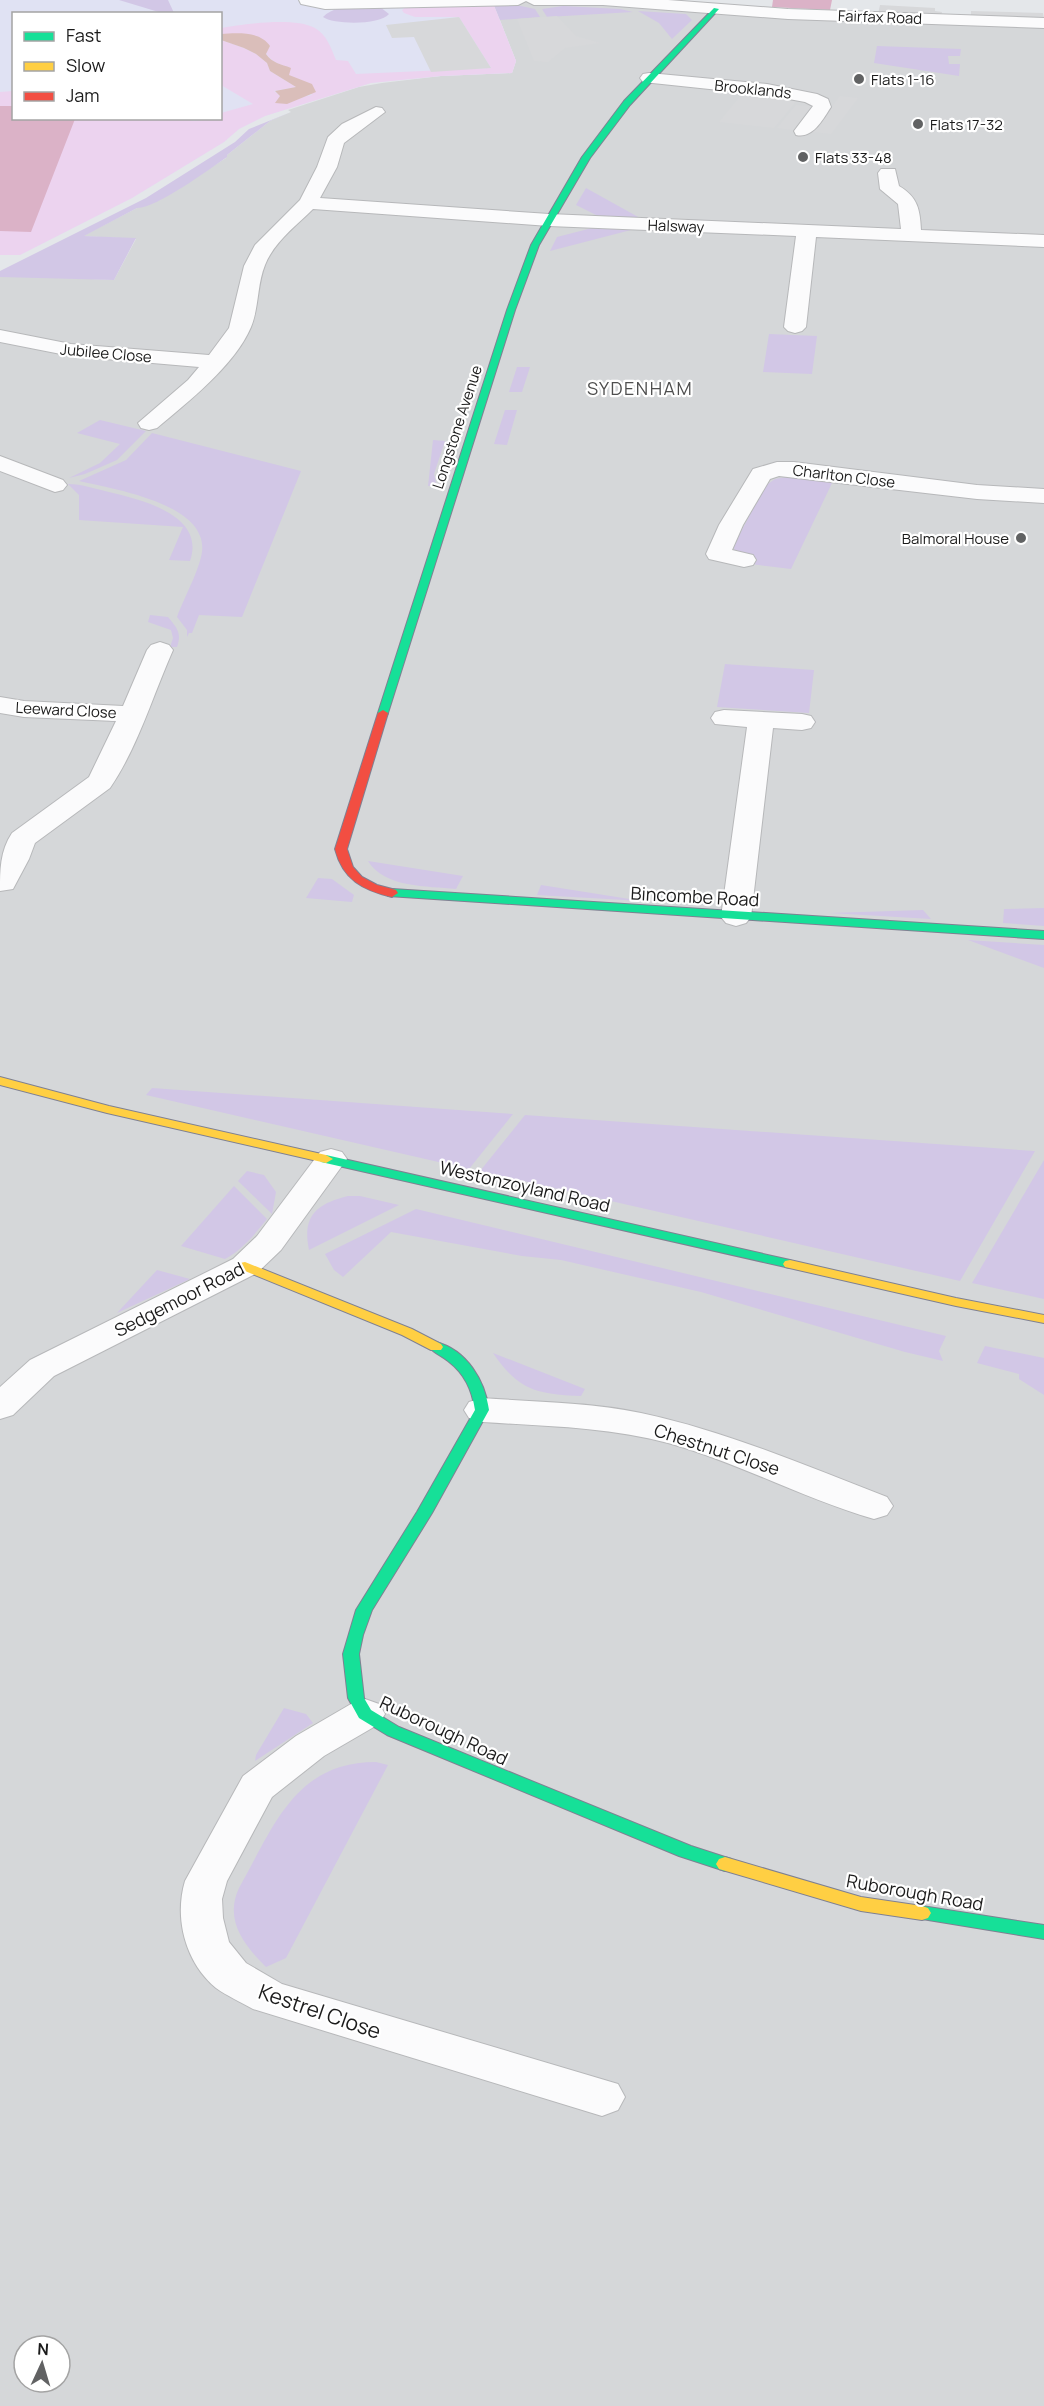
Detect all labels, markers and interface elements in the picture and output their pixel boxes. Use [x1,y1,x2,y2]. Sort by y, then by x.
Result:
street label: Fairfax Road [837,5,923,29]
legend [12,12,222,120]
text: Fast [66,23,101,47]
text: Slow [66,53,106,77]
place label: Flats 1-16 [871,69,935,90]
marker: Flats 1-16 [852,72,866,86]
street label: Brooklands [714,75,793,103]
text: Jam [66,83,100,107]
place label: Flats 17-32 [930,114,1003,135]
marker: Flats 17-32 [911,117,925,131]
place label: Flats 33-48 [815,147,892,168]
marker: Flats 33-48 [796,150,810,164]
street label: Halsway [647,215,705,237]
street label: Jubilee Close [59,339,153,367]
street label: Longstone Avenue [427,362,487,491]
district label: SYDENHAM [587,376,693,400]
street label: Charlton Close [792,459,897,493]
place label: Balmoral House [902,528,1009,549]
marker: Balmoral House [1014,531,1028,545]
street label: Leeward Close [15,697,117,723]
street label: Bincombe Road [630,881,760,911]
street label: Westonzoyland Road [437,1155,613,1217]
street label: Sedgemoor Road [110,1256,248,1342]
street label: Chestnut Close [651,1417,783,1481]
street label: Ruborough Road [376,1690,512,1770]
street label: Ruborough Road [845,1868,985,1916]
street label: Kestrel Close [255,1977,385,2045]
north arrow [12,2334,72,2394]
text: N [37,2338,50,2360]

